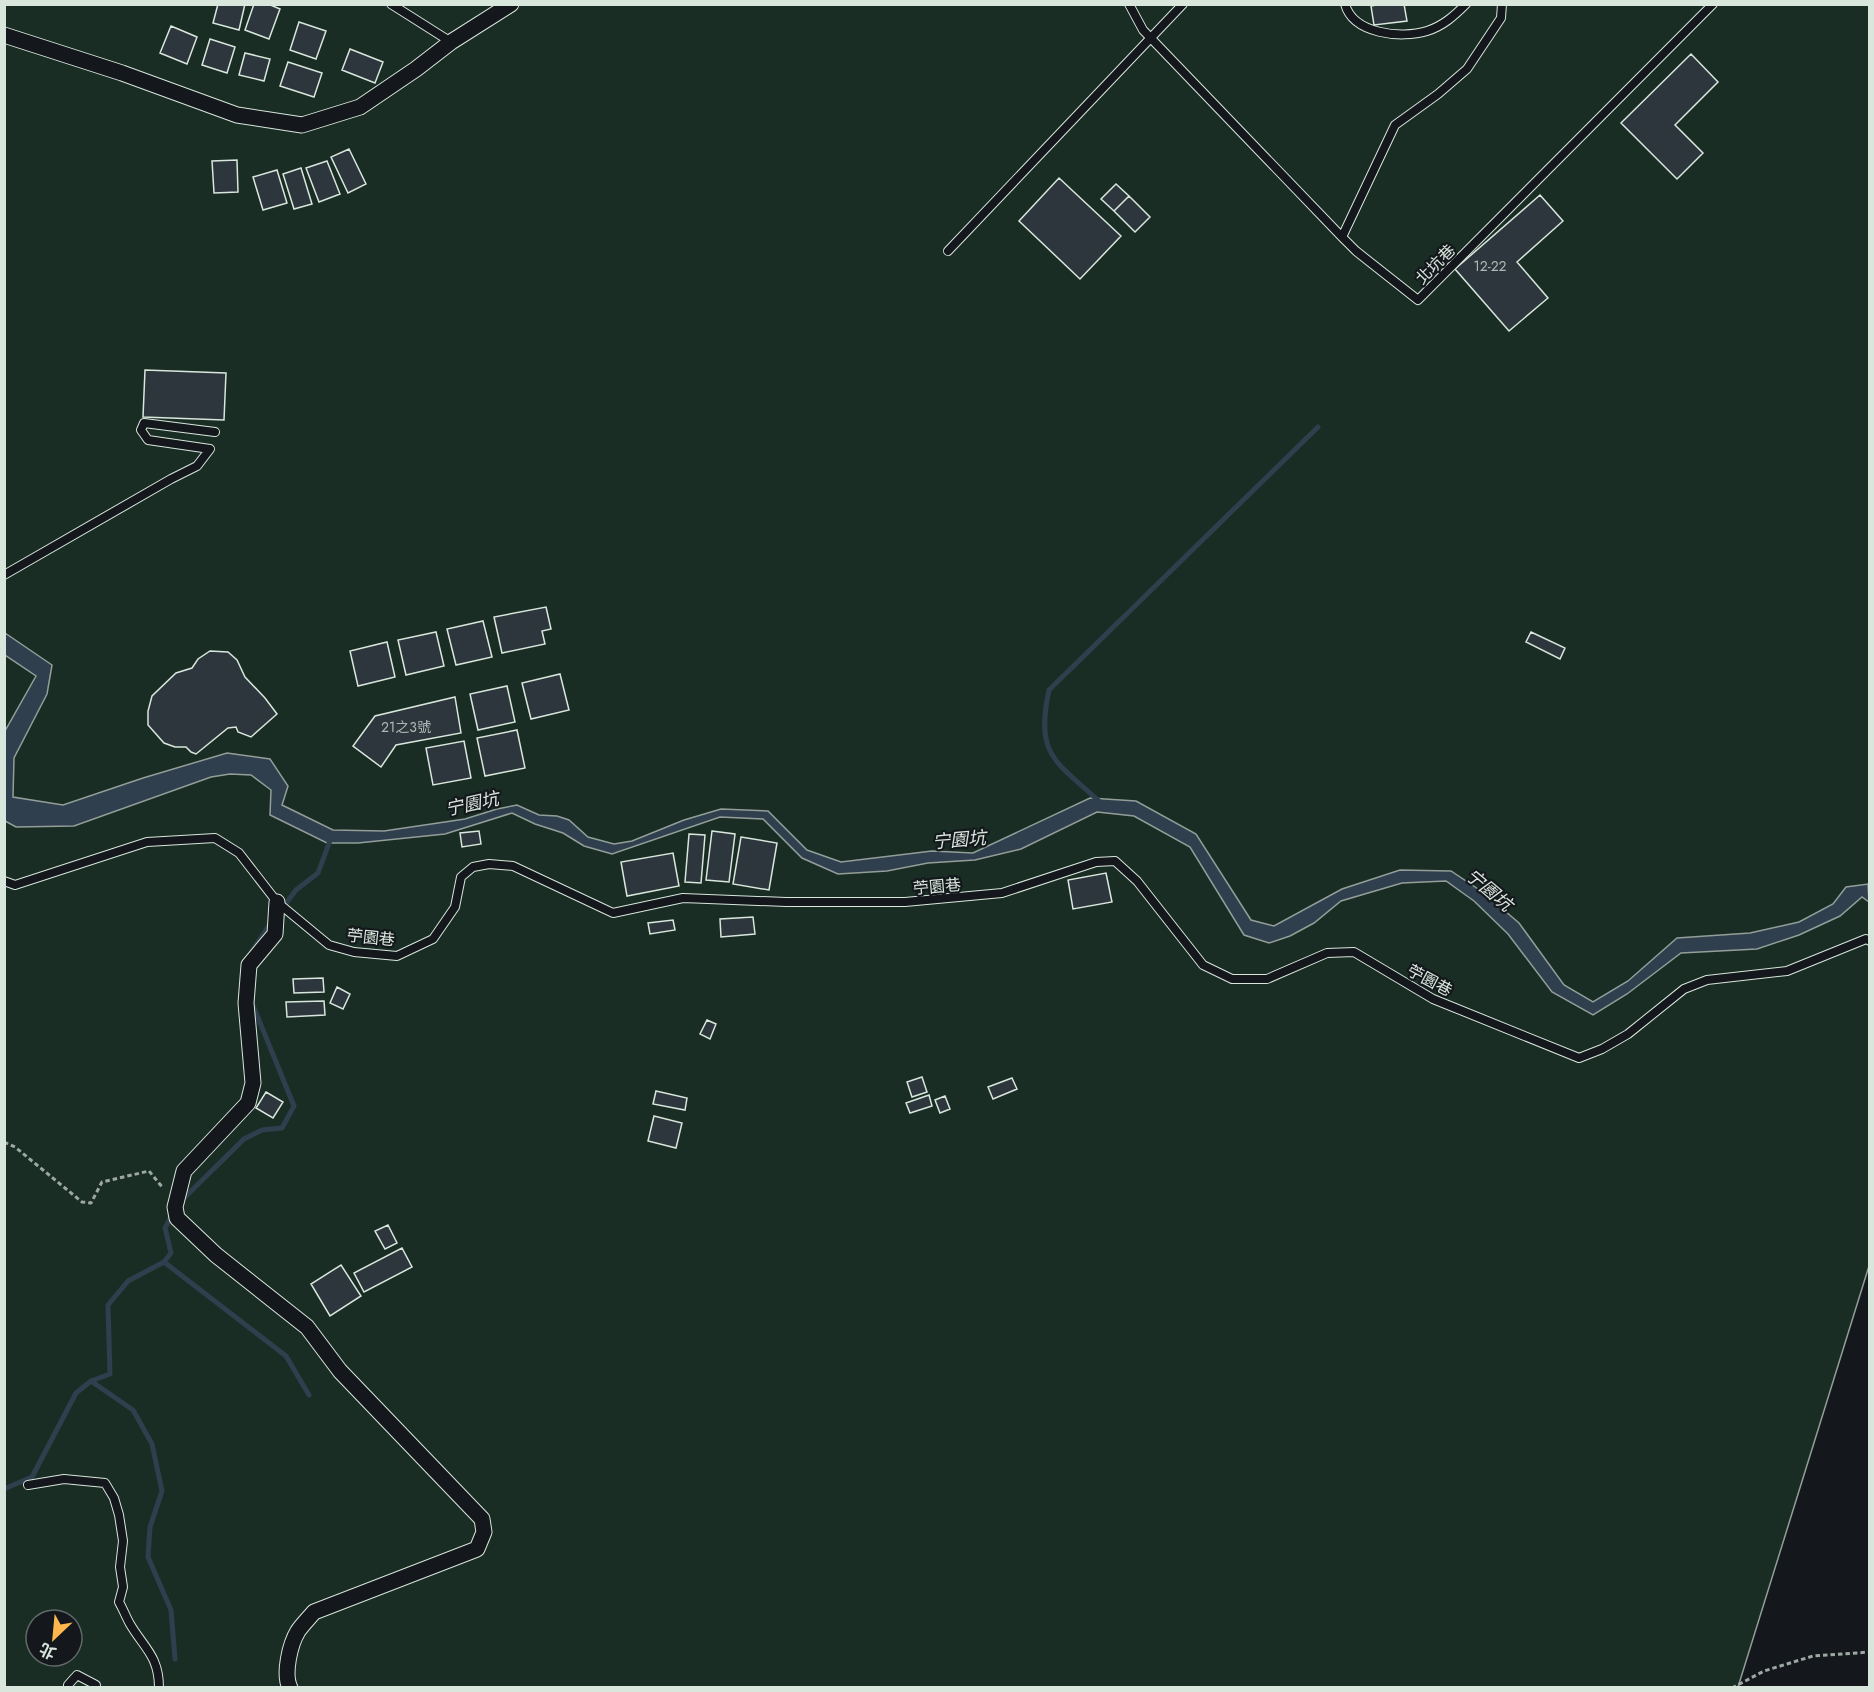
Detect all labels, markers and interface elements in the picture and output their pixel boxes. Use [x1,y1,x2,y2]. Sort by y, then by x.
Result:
street label: 北坑巷 [1410,239,1460,289]
house number: 12-22 [1473,256,1507,276]
house number: 21之3號 [381,717,431,737]
water label: 宁園坑 [443,785,504,822]
water label: 宁園坑 [931,824,990,855]
water label: 宁園坑 [1460,863,1520,919]
street label: 苧園巷 [912,873,962,900]
street label: 苧園巷 [346,924,396,951]
street label: 苧園巷 [1403,959,1456,1002]
north arrow [24,1608,84,1668]
text: 北 [35,1637,60,1665]

